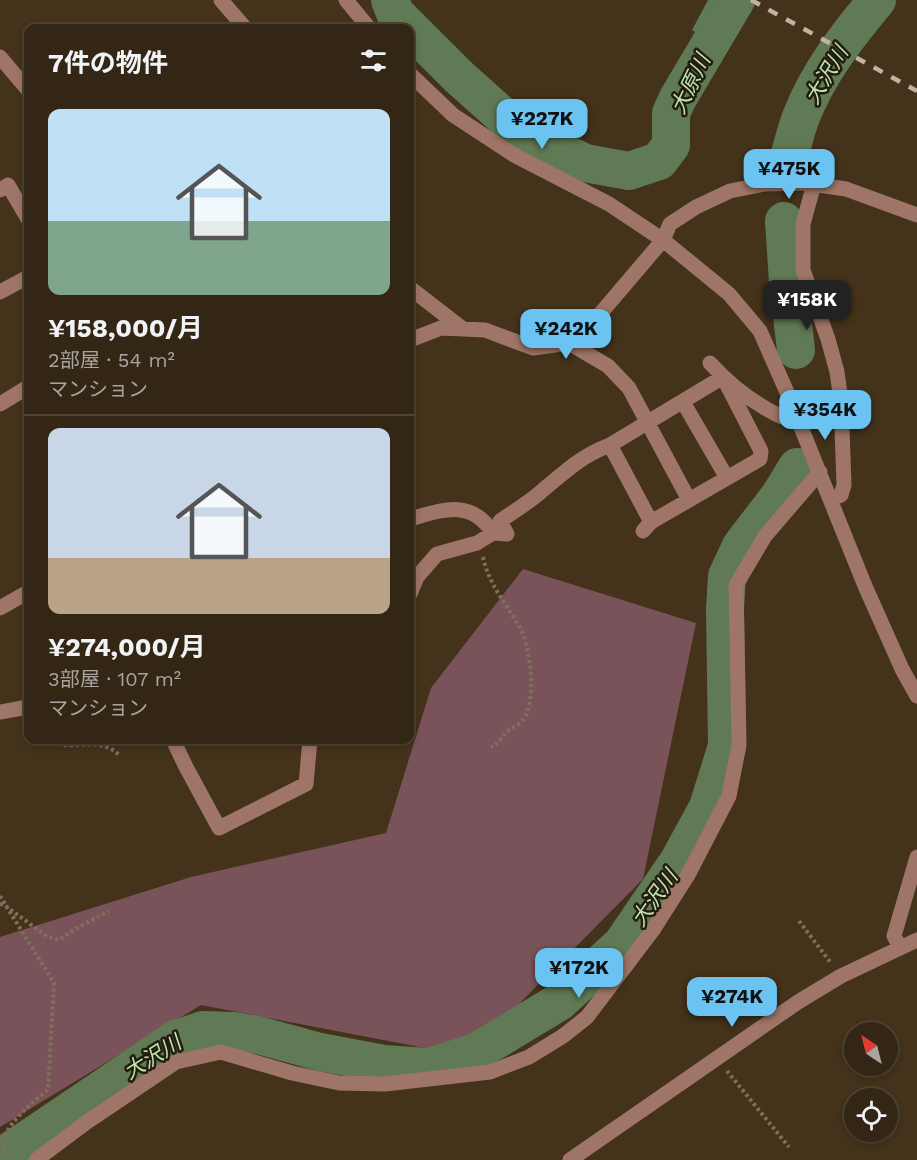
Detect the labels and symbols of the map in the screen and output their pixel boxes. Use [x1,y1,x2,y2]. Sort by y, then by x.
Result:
water label: 大沢川 [799,40,854,108]
water label: 大原川 [665,48,716,118]
pin: ¥227K [500,99,584,150]
pin: ¥475K [747,149,831,200]
pin: ¥158K [765,280,849,331]
pin: ¥242K [524,309,608,360]
pin: ¥354K [783,390,867,441]
water label: 大沢川 [626,863,683,931]
pin: ¥172K [537,948,621,999]
pin: ¥274K [690,977,774,1028]
north arrow [844,1022,898,1076]
water label: 大沢川 [119,1029,187,1084]

